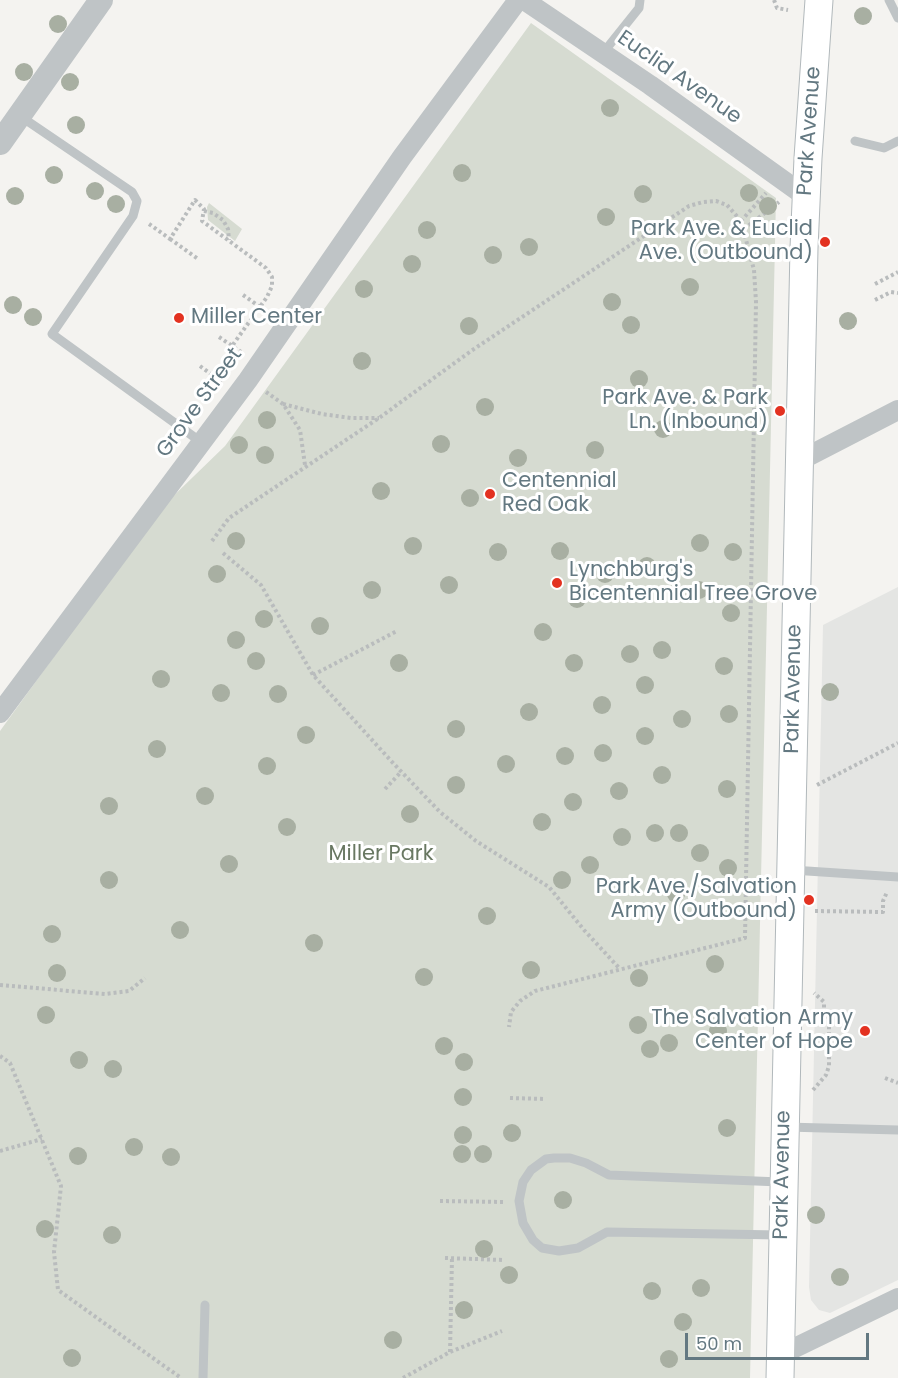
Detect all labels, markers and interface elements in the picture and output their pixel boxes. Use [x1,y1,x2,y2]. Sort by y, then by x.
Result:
street label: Euclid Avenue [612,26,746,130]
street label: Park Avenue [793,66,827,196]
place label: Park Ave. & Euclid Ave. (Outbound) [631,217,813,267]
marker: Park Ave. & Euclid Ave. (Outbound) [818,235,832,249]
place label: Miller Center [191,305,322,331]
marker: Miller Center [172,311,186,325]
street label: Grove Street [152,343,248,463]
place label: Park Ave. & Park Ln. (Inbound) [602,386,768,436]
marker: Park Ave. & Park Ln. (Inbound) [773,404,787,418]
place label: Centennial Red Oak [502,469,617,519]
marker: Centennial Red Oak [483,487,497,501]
place label: Lynchburg's Bicentennial Tree Grove [569,558,817,608]
marker: Lynchburg's Bicentennial Tree Grove [550,576,564,590]
street label: Park Avenue [780,624,808,754]
park label: Miller Park [328,842,434,868]
place label: Park Ave./Salvation Army (Outbound) [596,875,797,925]
marker: Park Ave./Salvation Army (Outbound) [802,893,816,907]
place label: The Salvation Army Center of Hope [651,1006,853,1056]
marker: The Salvation Army Center of Hope [858,1024,872,1038]
street label: Park Avenue [769,1110,797,1240]
scale bar [688,1321,872,1359]
text: 50 m [696,1331,742,1356]

